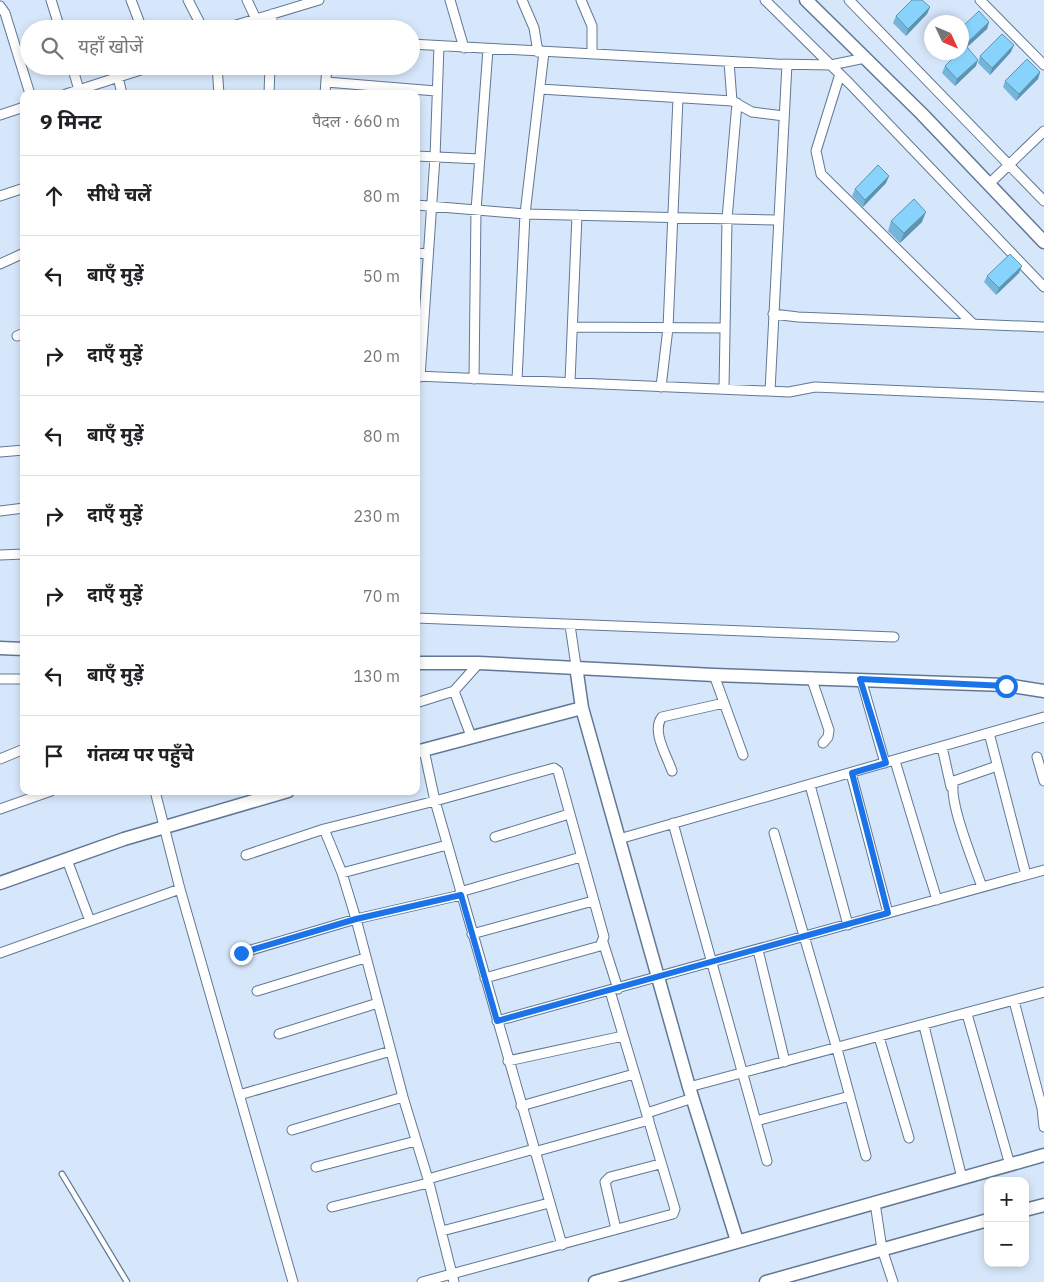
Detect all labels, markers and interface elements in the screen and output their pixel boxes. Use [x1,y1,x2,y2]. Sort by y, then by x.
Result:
north arrow [924,15,969,60]
search box [20,20,420,75]
icon: search [38,34,66,62]
text: यहाँ खोजें [78,34,143,58]
text: 9 मिनट [40,107,102,135]
text: पैदल · 660 m [312,111,400,131]
icon: ahead [40,182,68,210]
text: सीधे चलें [87,182,151,206]
text: 80 m [363,186,400,206]
icon: left [40,262,68,290]
text: बाएँ मुड़ें [87,262,144,286]
text: 50 m [363,266,400,286]
icon: right [40,342,68,370]
text: दाएँ मुड़ें [87,342,143,366]
text: 20 m [363,346,400,366]
icon: left [40,422,68,450]
text: बाएँ मुड़ें [87,422,144,446]
text: 80 m [363,426,400,446]
icon: right [40,502,68,530]
text: दाएँ मुड़ें [87,502,143,526]
text: 230 m [353,506,400,526]
icon: right [40,582,68,610]
text: दाएँ मुड़ें [87,582,143,606]
text: 70 m [363,586,400,606]
icon: left [40,662,68,690]
text: बाएँ मुड़ें [87,662,144,686]
text: 130 m [353,666,400,686]
route start [995,675,1018,698]
icon: arrive [40,742,68,770]
text: गंतव्य पर पहुँचे [87,742,194,766]
route end [230,942,253,965]
map controls [984,1177,1029,1267]
button: + [984,1177,1029,1222]
button: − [984,1222,1029,1267]

